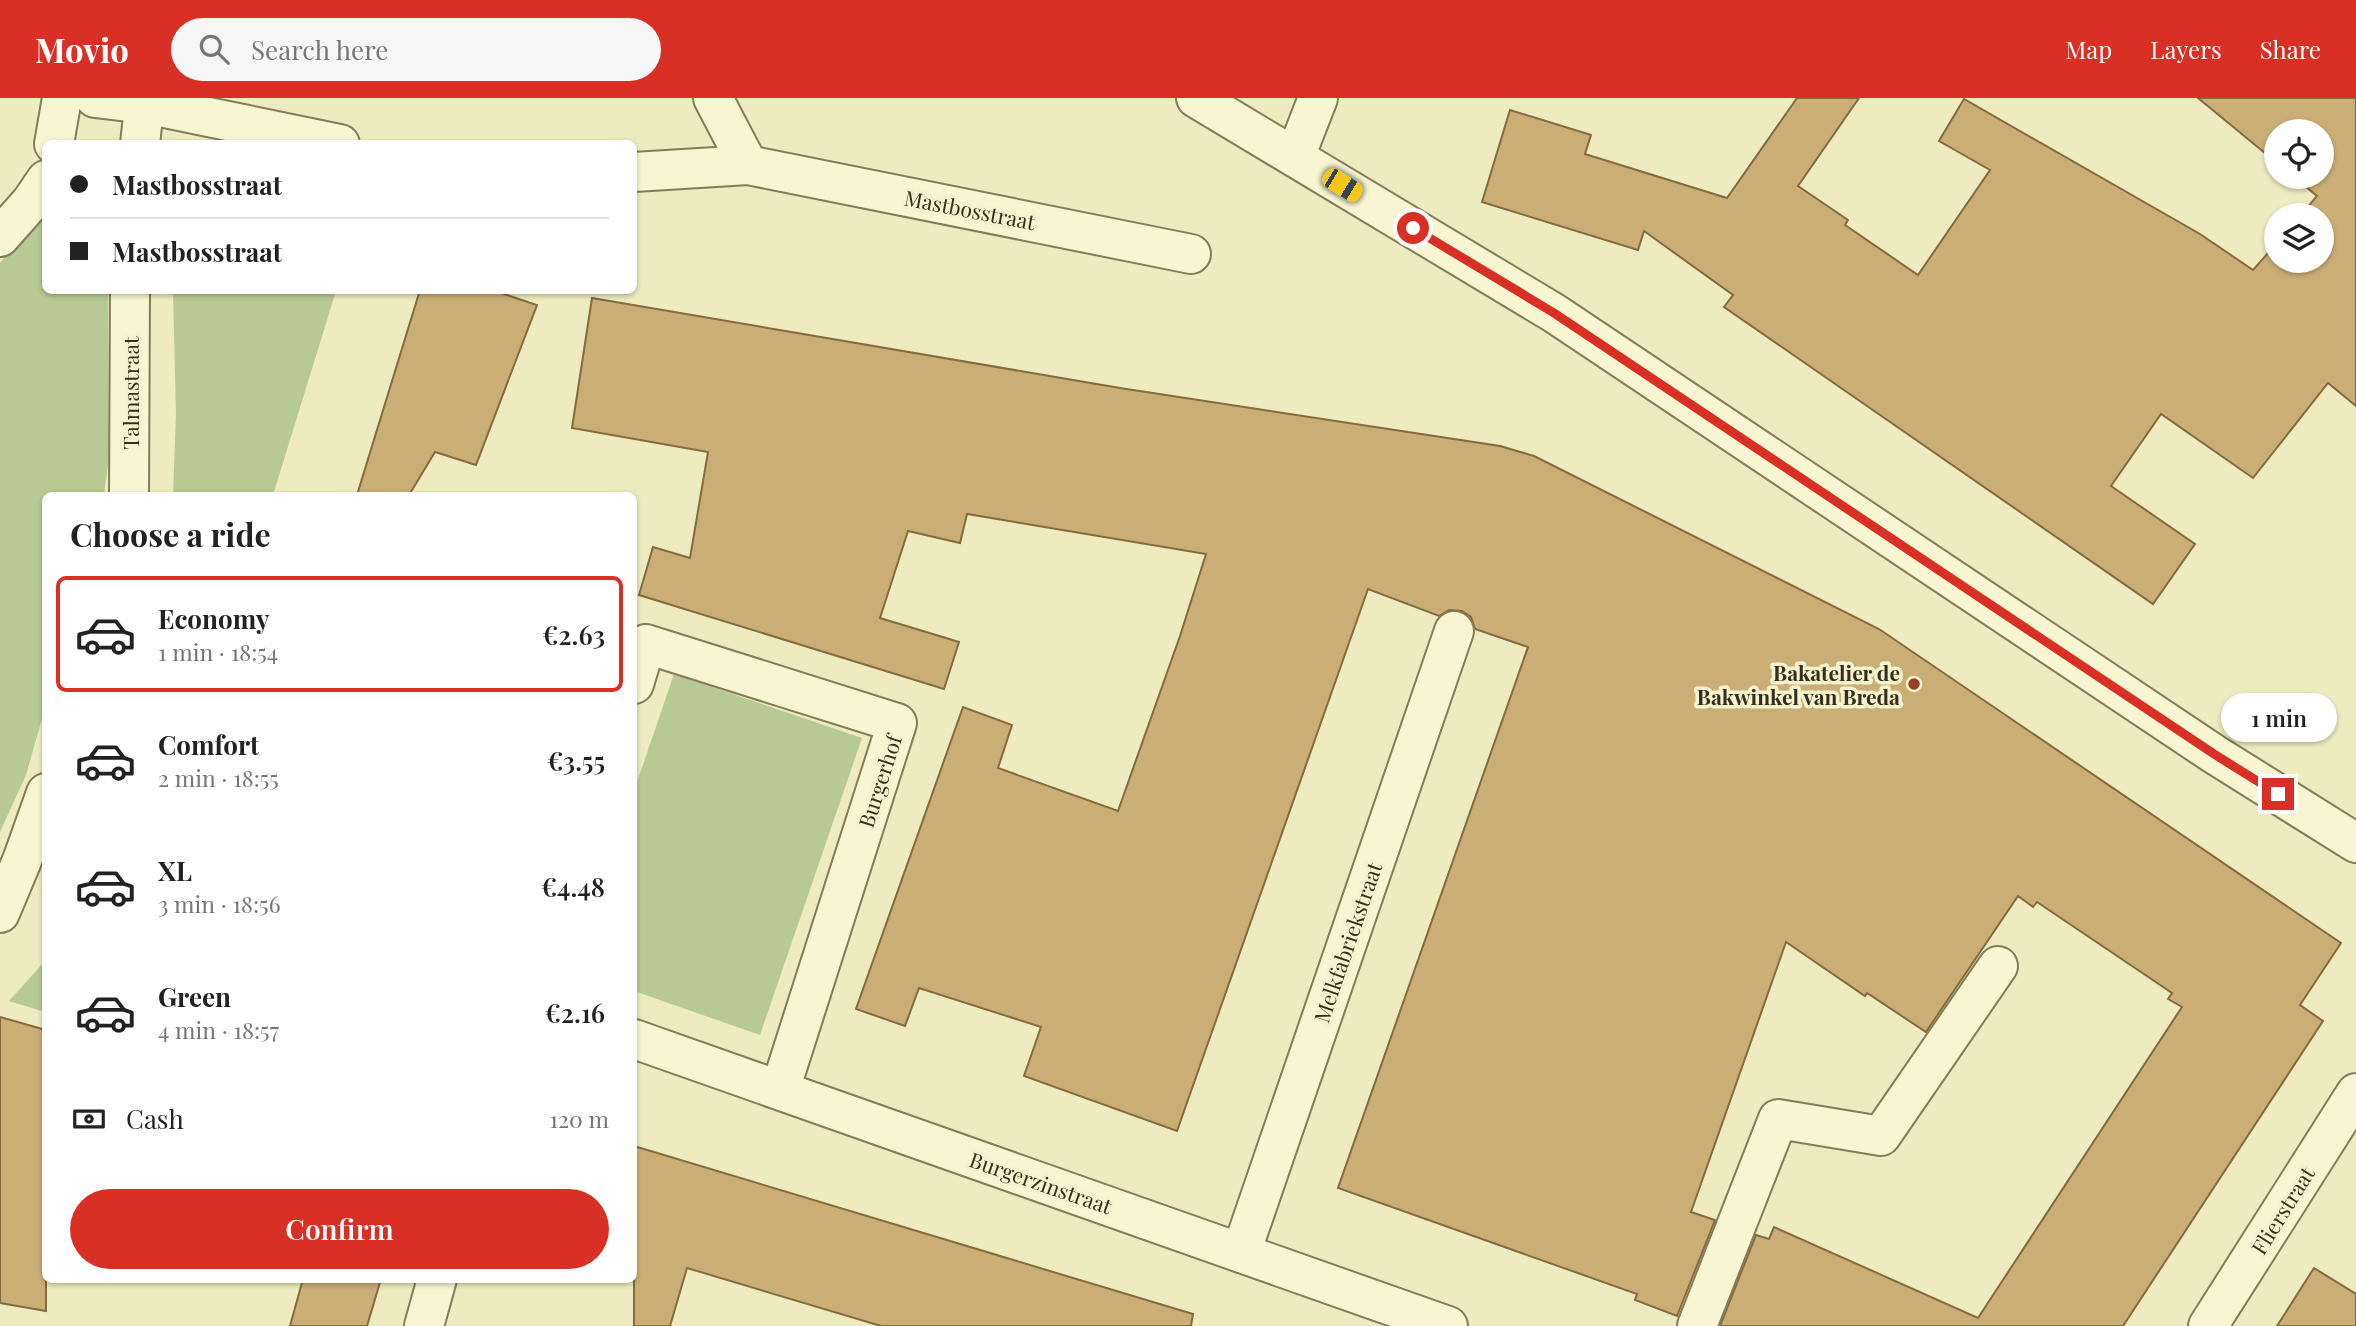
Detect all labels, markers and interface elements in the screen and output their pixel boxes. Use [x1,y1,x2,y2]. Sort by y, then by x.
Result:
search box [171,18,661,81]
text: Movio [35,27,129,71]
icon: search [195,30,233,68]
text: Search here [251,32,388,67]
text: Map [2066,33,2112,65]
text: Layers [2150,33,2222,65]
text: Share [2260,33,2321,65]
map controls [2264,119,2334,273]
button: locate [2264,119,2334,189]
car [1319,165,1366,205]
text: Mastbosstraat [112,167,282,202]
street label: Mastbosstraat [902,183,1038,236]
button: layers [2264,203,2334,273]
route start [1397,212,1429,244]
text: Mastbosstraat [112,234,282,269]
street label: Talmastraat [116,336,144,449]
text: Choose a ride [70,512,271,555]
text: Economy [158,601,269,636]
icon: car [74,603,137,666]
text: €2.63 [542,617,605,652]
text: 1 min · 18:54 [158,636,278,667]
place label: Bakatelier de Bakwinkel van Breda [1697,658,1900,710]
marker: Bakatelier de Bakwinkel van Breda [1906,676,1922,692]
callout: 1 min [2220,692,2336,742]
text: 1 min [2251,702,2307,733]
text: Comfort [158,727,259,762]
icon: car [74,729,137,792]
street label: Burgerhof [851,729,908,831]
text: €3.55 [547,743,605,778]
text: 2 min · 18:55 [158,762,279,793]
route end [2262,778,2294,810]
text: XL [158,853,192,888]
icon: car [74,855,137,918]
street label: Melkfabriekstraat [1306,858,1388,1026]
text: €4.48 [541,869,605,904]
text: 3 min · 18:56 [158,888,281,919]
text: Green [158,979,231,1014]
icon: car [74,981,137,1044]
text: €2.16 [545,995,605,1030]
text: 4 min · 18:57 [158,1014,279,1045]
icon: cash [70,1100,108,1138]
text: Cash [126,1101,184,1136]
text: 120 m [550,1103,609,1134]
street label: Burgerzinstraat [966,1145,1116,1220]
street label: Flierstraat [2244,1160,2320,1259]
button: Confirm [70,1189,609,1269]

